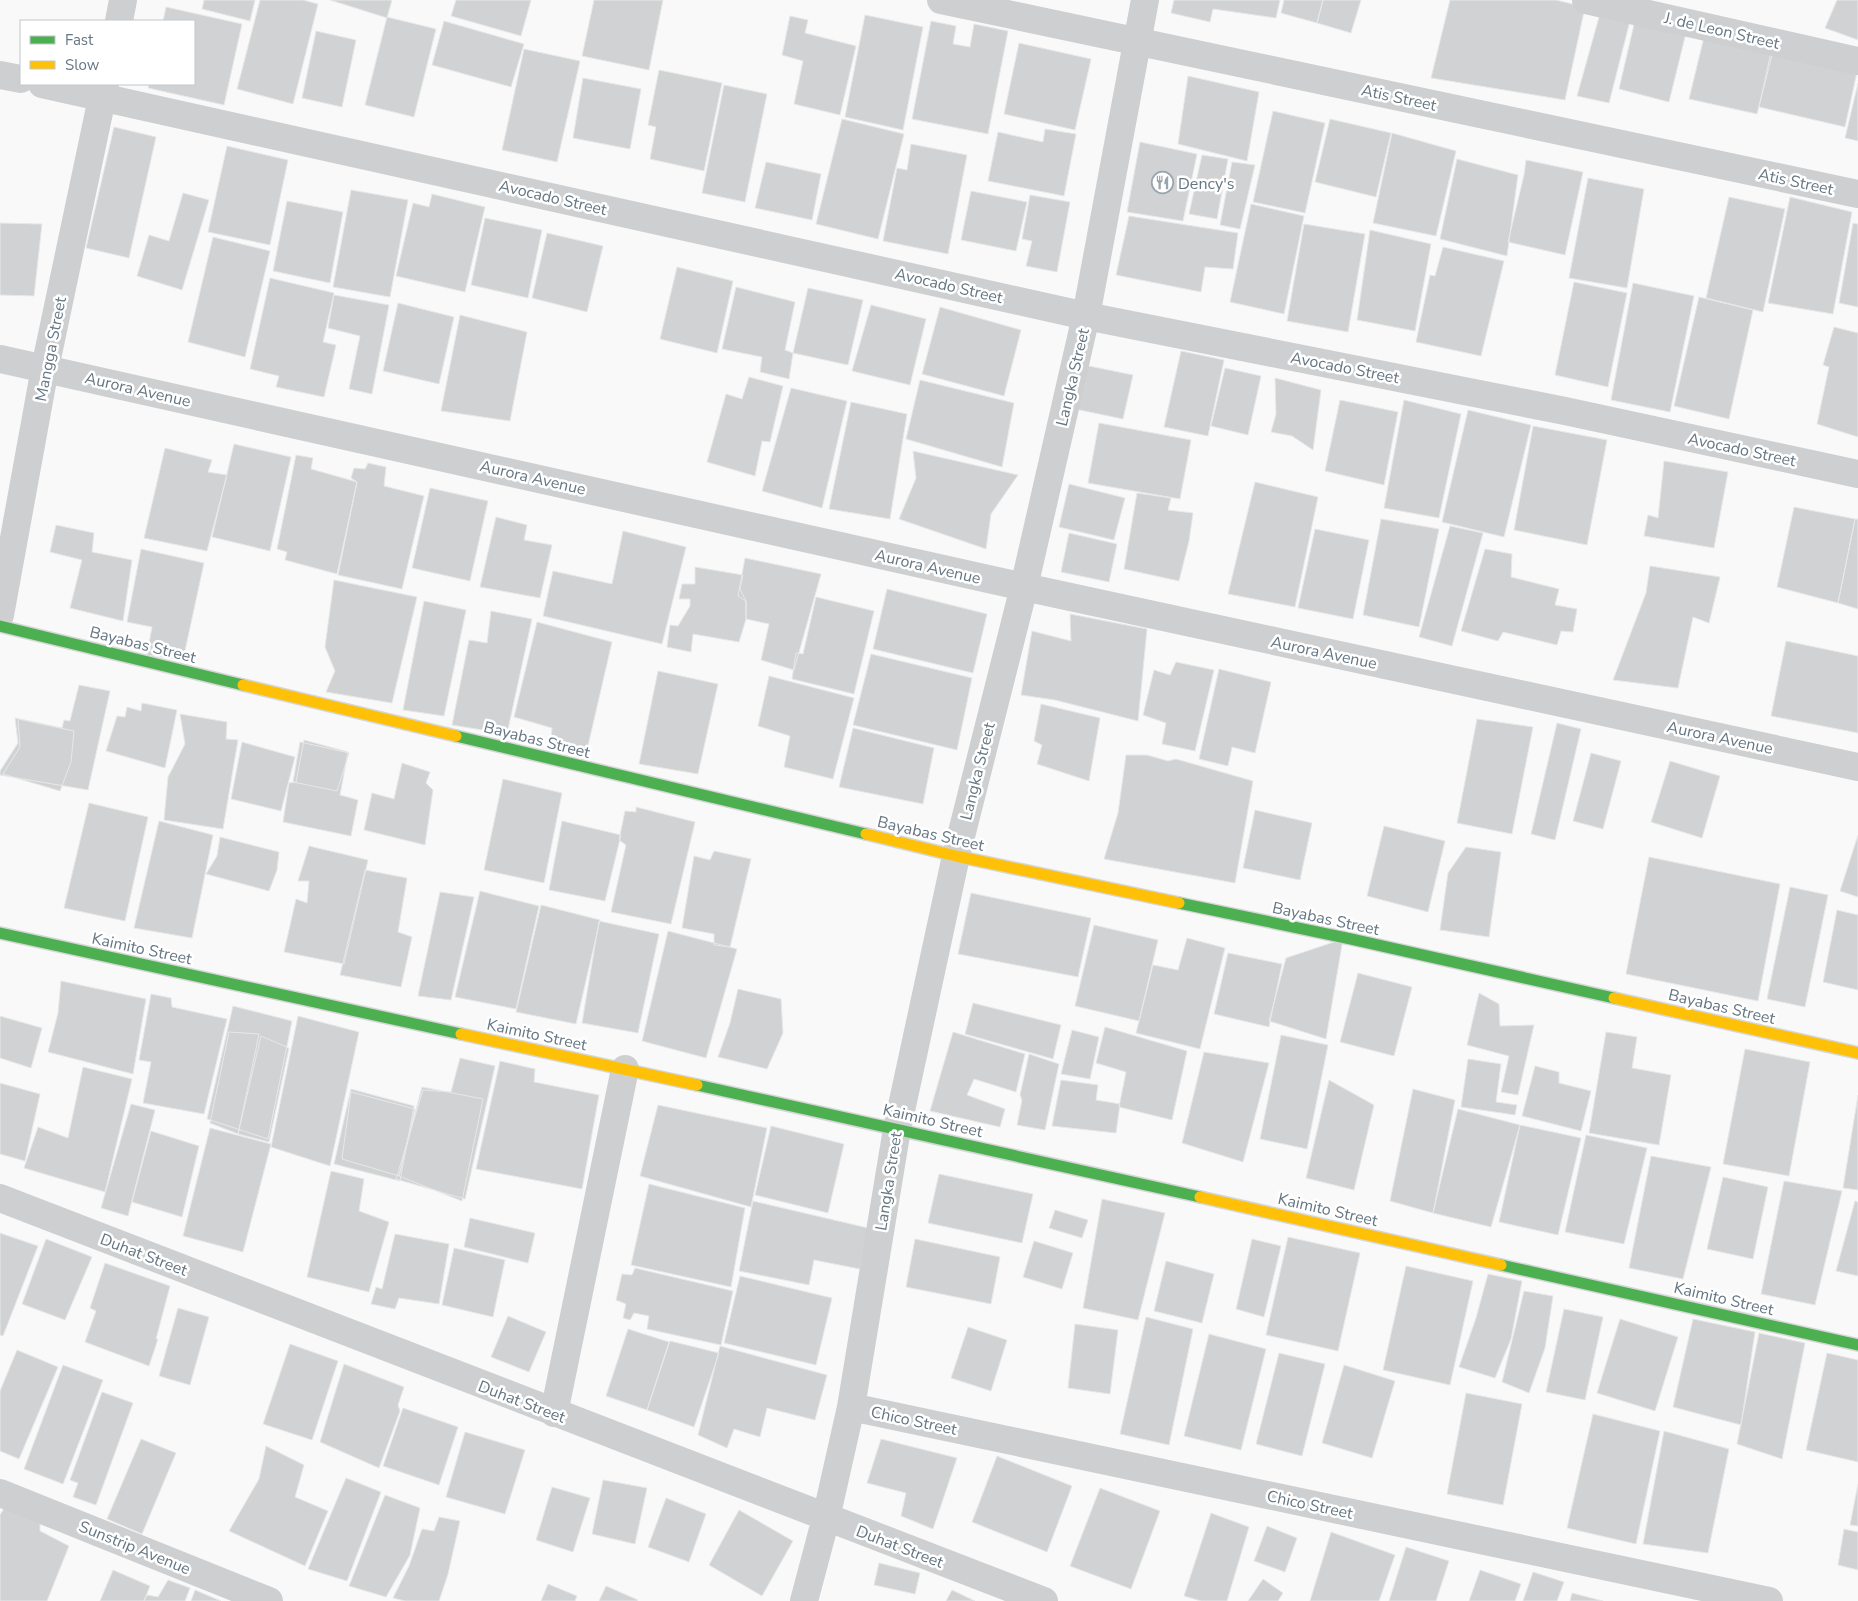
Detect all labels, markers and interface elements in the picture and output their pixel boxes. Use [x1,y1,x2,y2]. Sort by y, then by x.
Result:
street label: J. de Leon Street [1661,7,1782,55]
legend [20,20,195,85]
text: Fast [65,30,94,50]
text: Slow [65,55,100,75]
street label: Atis Street [1359,79,1439,117]
street label: Atis Street [1756,163,1836,201]
restaurant icon: Dency's [1150,171,1174,195]
place label: Dency's [1178,173,1234,195]
street label: Avocado Street [497,175,609,221]
street label: Avocado Street [893,263,1005,309]
street label: Mangga Street [30,295,72,403]
street label: Langka Street [1051,326,1095,428]
street label: Avocado Street [1289,347,1401,389]
street label: Aurora Avenue [83,367,193,413]
street label: Avocado Street [1686,428,1798,472]
street label: Aurora Avenue [478,455,588,501]
street label: Aurora Avenue [873,544,983,590]
street label: Bayabas Street [87,621,199,669]
street label: Aurora Avenue [1269,631,1379,675]
street label: Bayabas Street [481,716,593,764]
street label: Aurora Avenue [1665,716,1775,760]
street label: Langka Street [955,720,1001,822]
street label: Bayabas Street [875,811,987,857]
street label: Bayabas Street [1270,897,1382,941]
street label: Kaimito Street [90,928,194,970]
street label: Bayabas Street [1666,984,1778,1030]
street label: Kaimito Street [485,1014,589,1056]
street label: Kaimito Street [881,1099,985,1143]
street label: Langka Street [870,1130,908,1232]
street label: Kaimito Street [1276,1188,1380,1232]
street label: Duhat Street [97,1228,191,1282]
street label: Kaimito Street [1672,1277,1776,1321]
street label: Duhat Street [475,1375,569,1429]
street label: Chico Street [869,1401,959,1441]
street label: Chico Street [1265,1485,1355,1525]
street label: Sunstrip Avenue [76,1516,194,1580]
street label: Duhat Street [853,1520,947,1574]

